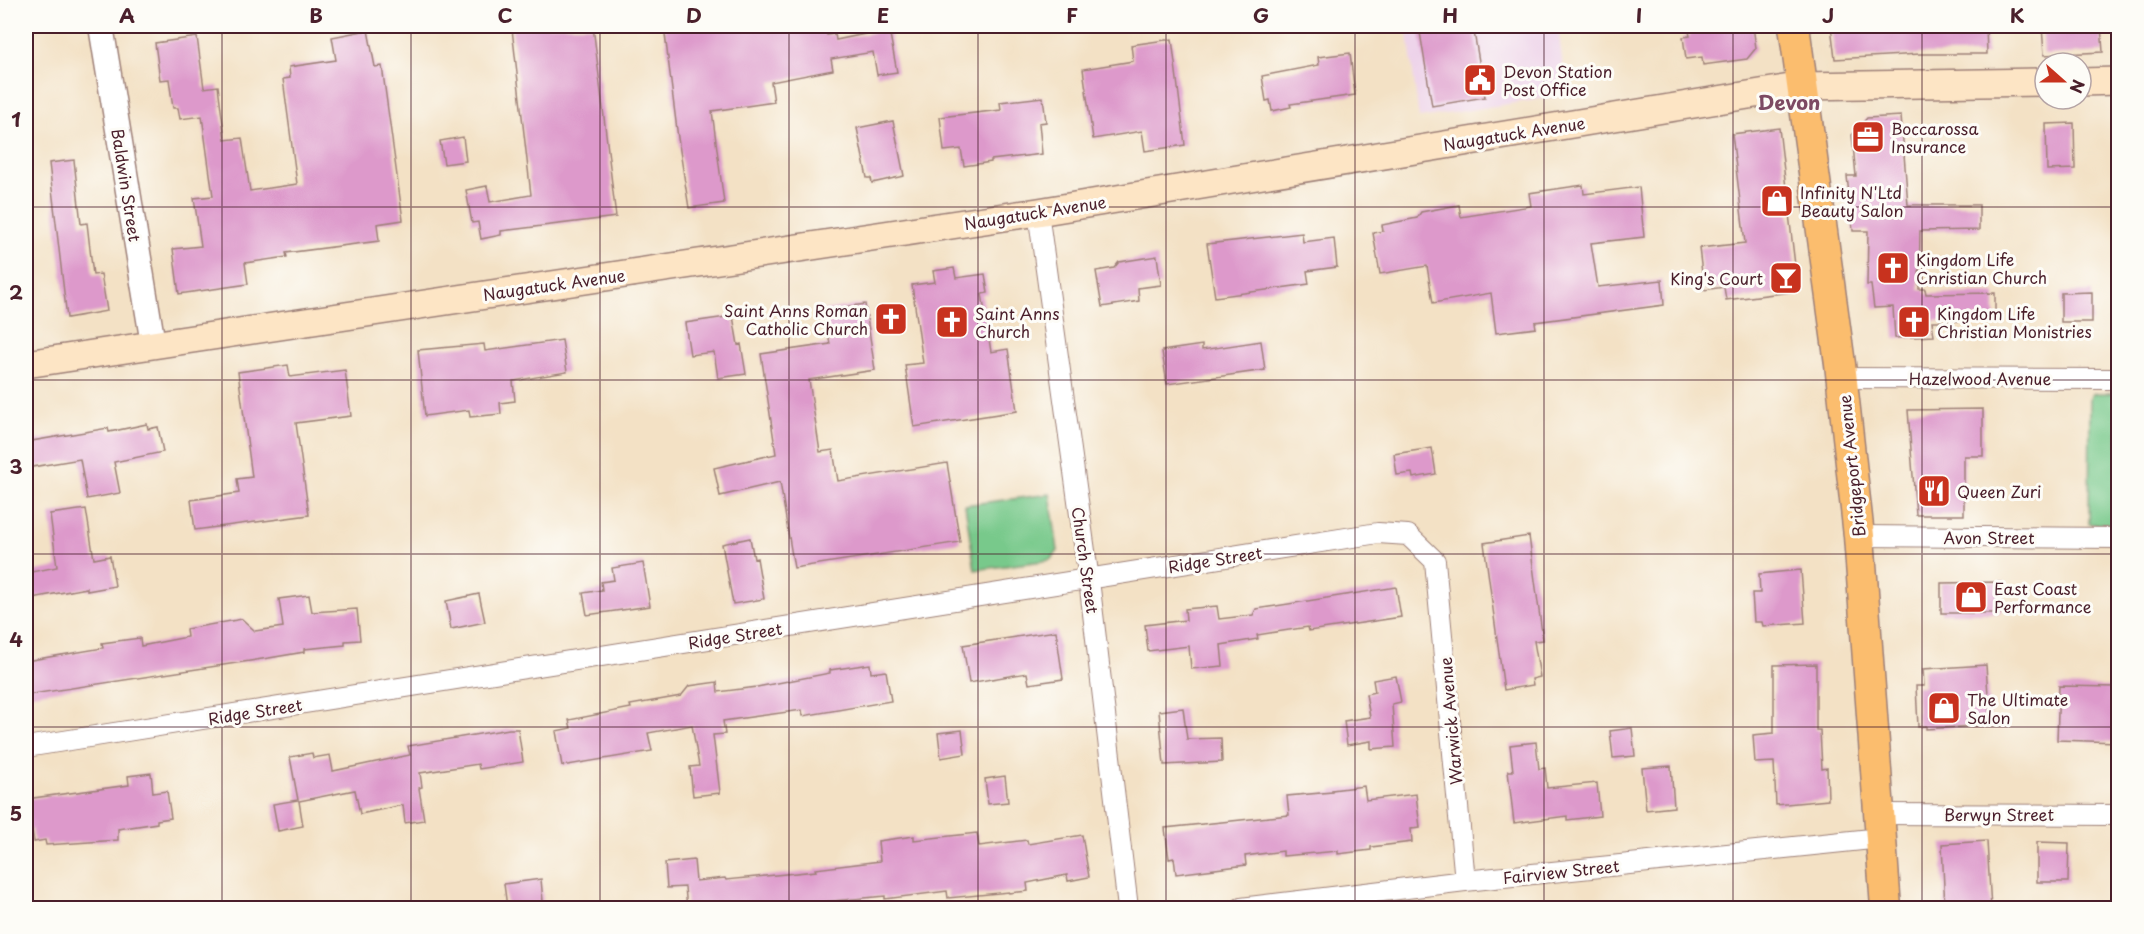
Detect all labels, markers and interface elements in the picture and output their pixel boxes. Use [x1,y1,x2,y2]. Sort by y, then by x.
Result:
text: A [119,0,135,30]
text: B [309,0,323,30]
text: C [497,0,513,30]
text: D [686,0,702,30]
text: E [877,0,889,30]
text: F [1066,0,1078,30]
text: G [1253,0,1269,30]
text: H [1442,0,1458,30]
text: I [1636,0,1642,30]
text: J [1822,0,1834,30]
text: K [2010,0,2025,30]
north arrow [2033,51,2093,111]
place label: Devon Station Post Office [1503,59,1612,101]
public building icon: Devon Station Post Office [1462,62,1498,98]
text: N [2064,77,2091,97]
district label: Devon [1758,87,1820,117]
text: 1 [11,104,21,134]
street label: Naugatuck Avenue [1441,110,1587,156]
place label: Boccarossa Insurance [1891,116,1978,158]
office icon: Boccarossa Insurance [1850,119,1886,155]
street label: Baldwin Street [106,127,148,244]
place label: Infinity N'Ltd Beauty Salon [1800,180,1904,222]
shop icon: Infinity N'Ltd Beauty Salon [1759,183,1795,219]
street label: Naugatuck Avenue [962,189,1108,235]
place label: Kingdom Life Cnristian Church [1916,247,2047,289]
church icon: Kingdom Life Cnristian Church [1875,250,1911,286]
bar icon: King's Court [1768,260,1804,296]
street label: Naugatuck Avenue [481,262,627,306]
place label: King's Court [1670,266,1763,290]
text: 2 [9,277,23,307]
place label: Saint Anns Roman Catholic Church [724,298,868,340]
church icon: Saint Anns Roman Catholic Church [873,301,909,337]
place label: Saint Anns Church [975,301,1059,343]
place label: Kingdom Life Christian Monistries [1937,301,2092,343]
church icon: Saint Anns Church [934,304,970,340]
church icon: Kingdom Life Christian Monistries [1896,304,1932,340]
street label: Hazelwood Avenue [1909,366,2051,390]
street label: Bridgeport Avenue [1832,394,1870,538]
text: 3 [9,451,23,481]
restaurant icon: Queen Zuri [1916,473,1952,509]
place label: Queen Zuri [1957,479,2042,503]
street label: Church Street [1067,505,1105,615]
street label: Avon Street [1943,525,2035,549]
street label: Ridge Street [1166,540,1264,578]
place label: East Coast Performance [1994,576,2092,618]
shop icon: East Coast Performance [1953,579,1989,615]
street label: Ridge Street [686,616,784,654]
text: 4 [9,624,23,654]
street label: Warwick Avenue [1432,656,1468,786]
place label: The Ultimate Salon [1967,687,2068,729]
shop icon: The Ultimate Salon [1926,690,1962,726]
street label: Ridge Street [206,692,304,730]
text: 5 [10,798,22,828]
street label: Berwyn Street [1944,802,2055,826]
street label: Fairview Street [1501,853,1621,889]

